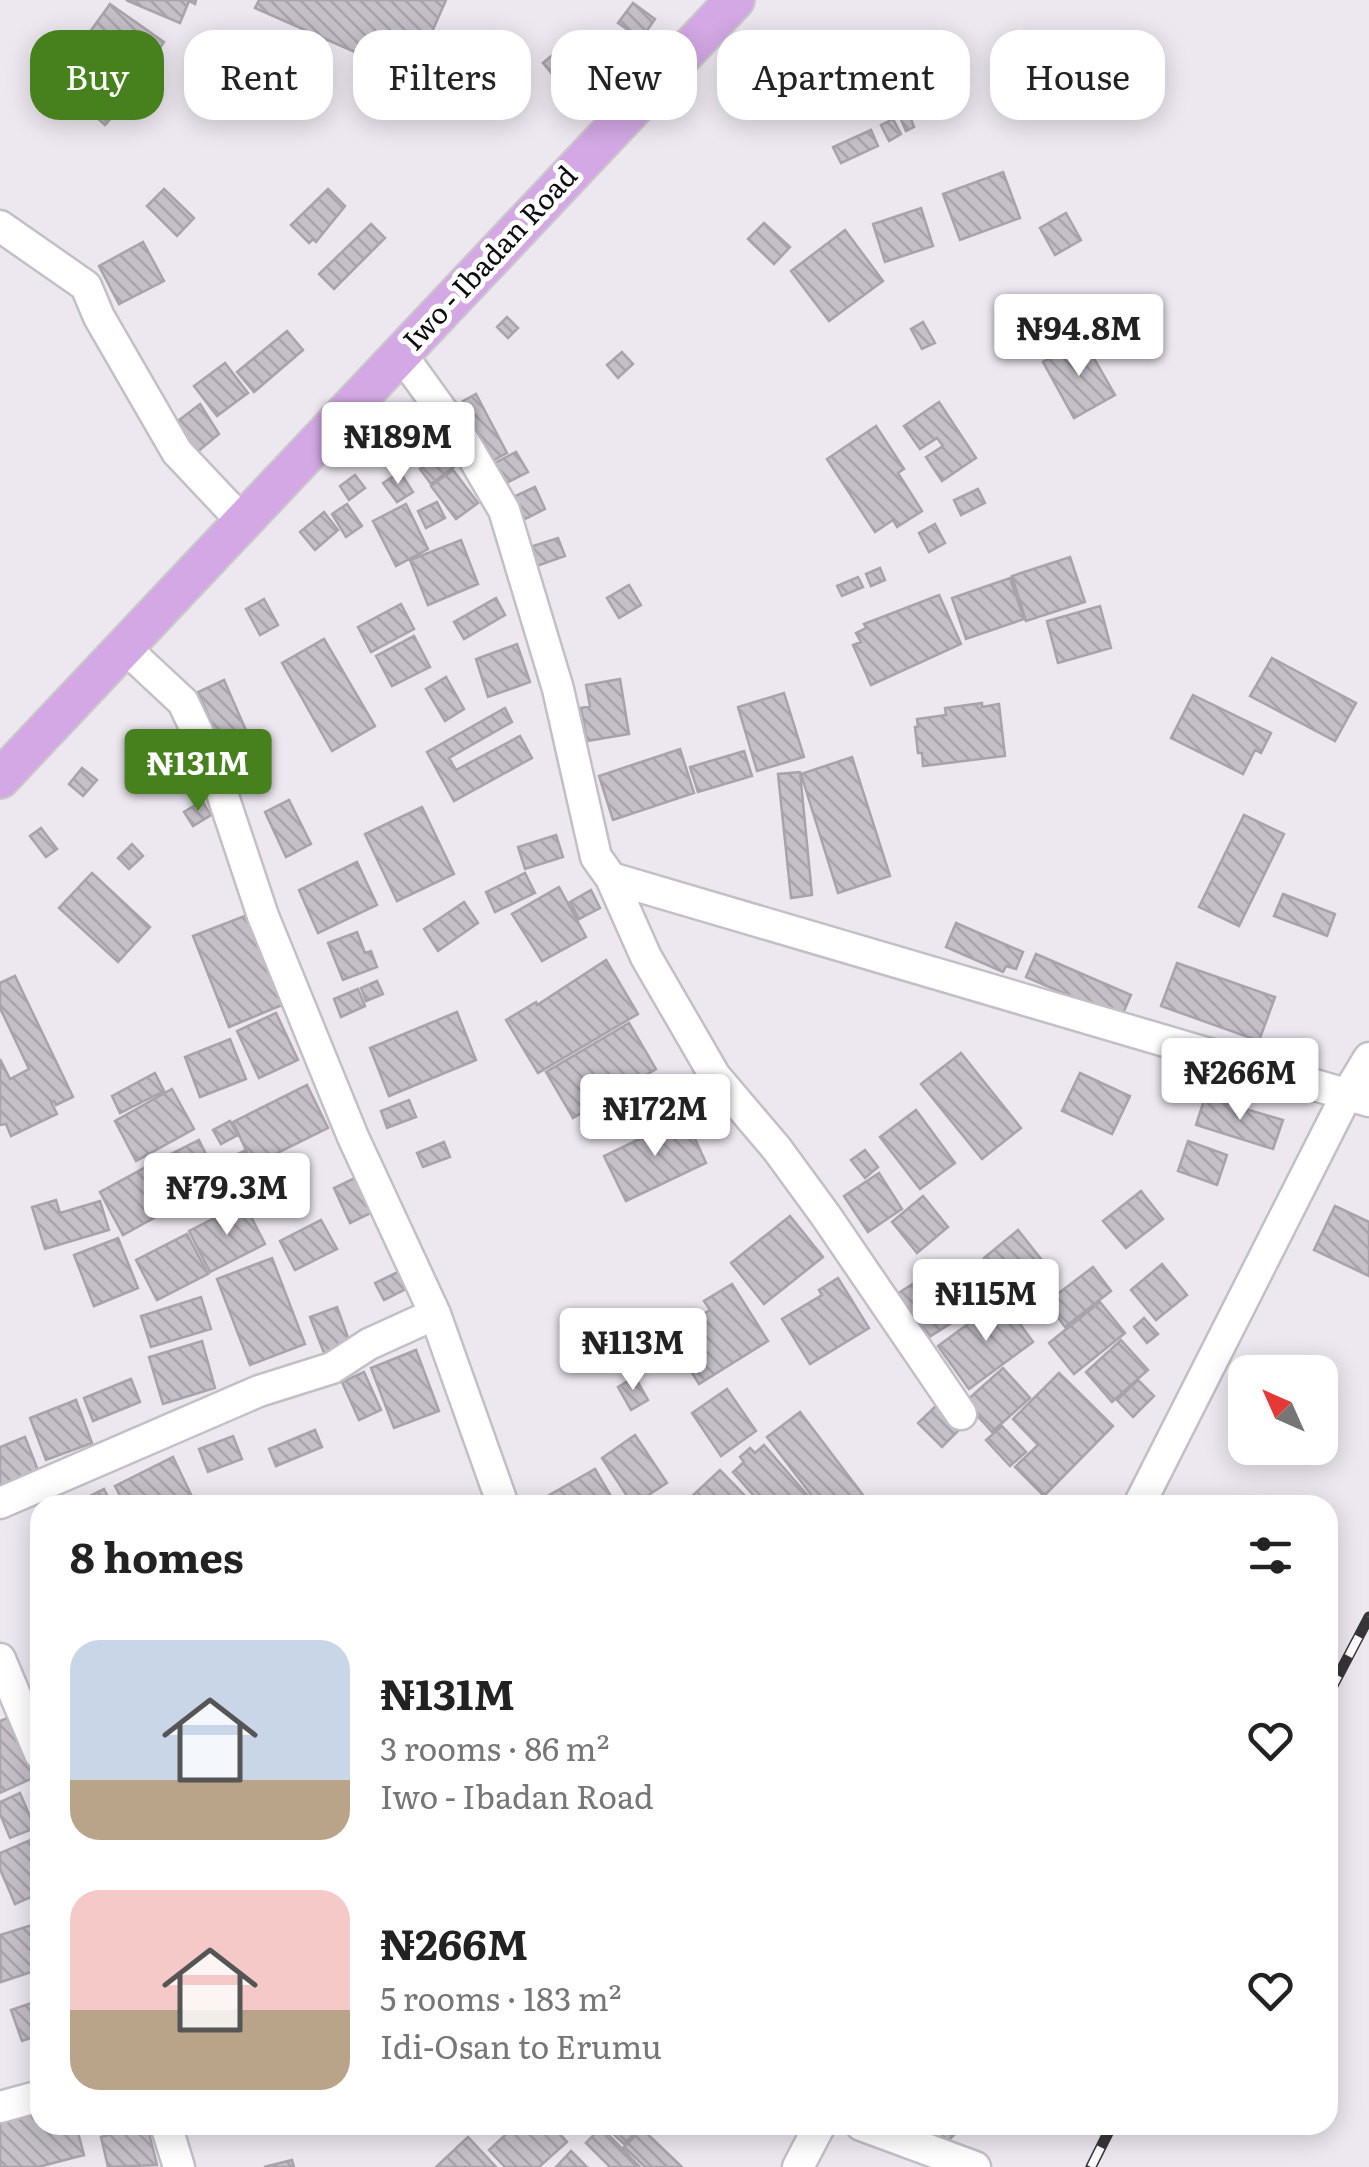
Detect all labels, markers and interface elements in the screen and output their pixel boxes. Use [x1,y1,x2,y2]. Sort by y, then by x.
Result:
chip: Buy [30,30,164,120]
chip: Rent [184,30,333,120]
chip: Filters [353,30,531,120]
chip: New [551,30,697,120]
chip: Apartment [717,30,970,120]
chip: House [990,30,1165,120]
street label: Iwo - Ibadan Road [392,155,586,359]
pin: ₦94.8M [998,294,1160,379]
text: ₦94.8M [1016,302,1142,350]
pin: ₦189M [328,402,468,487]
text: ₦189M [344,410,452,458]
pin: ₦131M [128,729,268,814]
text: ₦131M [147,737,249,785]
pin: ₦266M [1170,1038,1310,1123]
text: ₦266M [1184,1046,1297,1094]
pin: ₦172M [585,1074,725,1159]
text: ₦172M [602,1082,708,1130]
pin: ₦79.3M [146,1153,308,1238]
text: ₦79.3M [166,1161,288,1209]
pin: ₦115M [916,1259,1056,1344]
text: ₦115M [935,1267,1037,1315]
pin: ₦113M [563,1308,703,1393]
text: ₦113M [582,1316,684,1364]
north arrow [1228,1355,1338,1465]
map controls [1228,1355,1338,1465]
text: 8 homes [70,1524,244,1586]
icon: filters [1243,1528,1298,1583]
text: ₦131M [380,1661,515,1723]
icon: home [150,1680,270,1800]
icon: heart [1243,1713,1298,1768]
text: 3 rooms · 86 m² [380,1723,609,1771]
text: Iwo - Ibadan Road [380,1771,654,1819]
text: ₦266M [380,1911,528,1973]
icon: home [150,1930,270,2050]
icon: heart [1243,1963,1298,2018]
text: 5 rooms · 183 m² [380,1973,621,2021]
text: Idi-Osan to Erumu [380,2021,662,2069]

